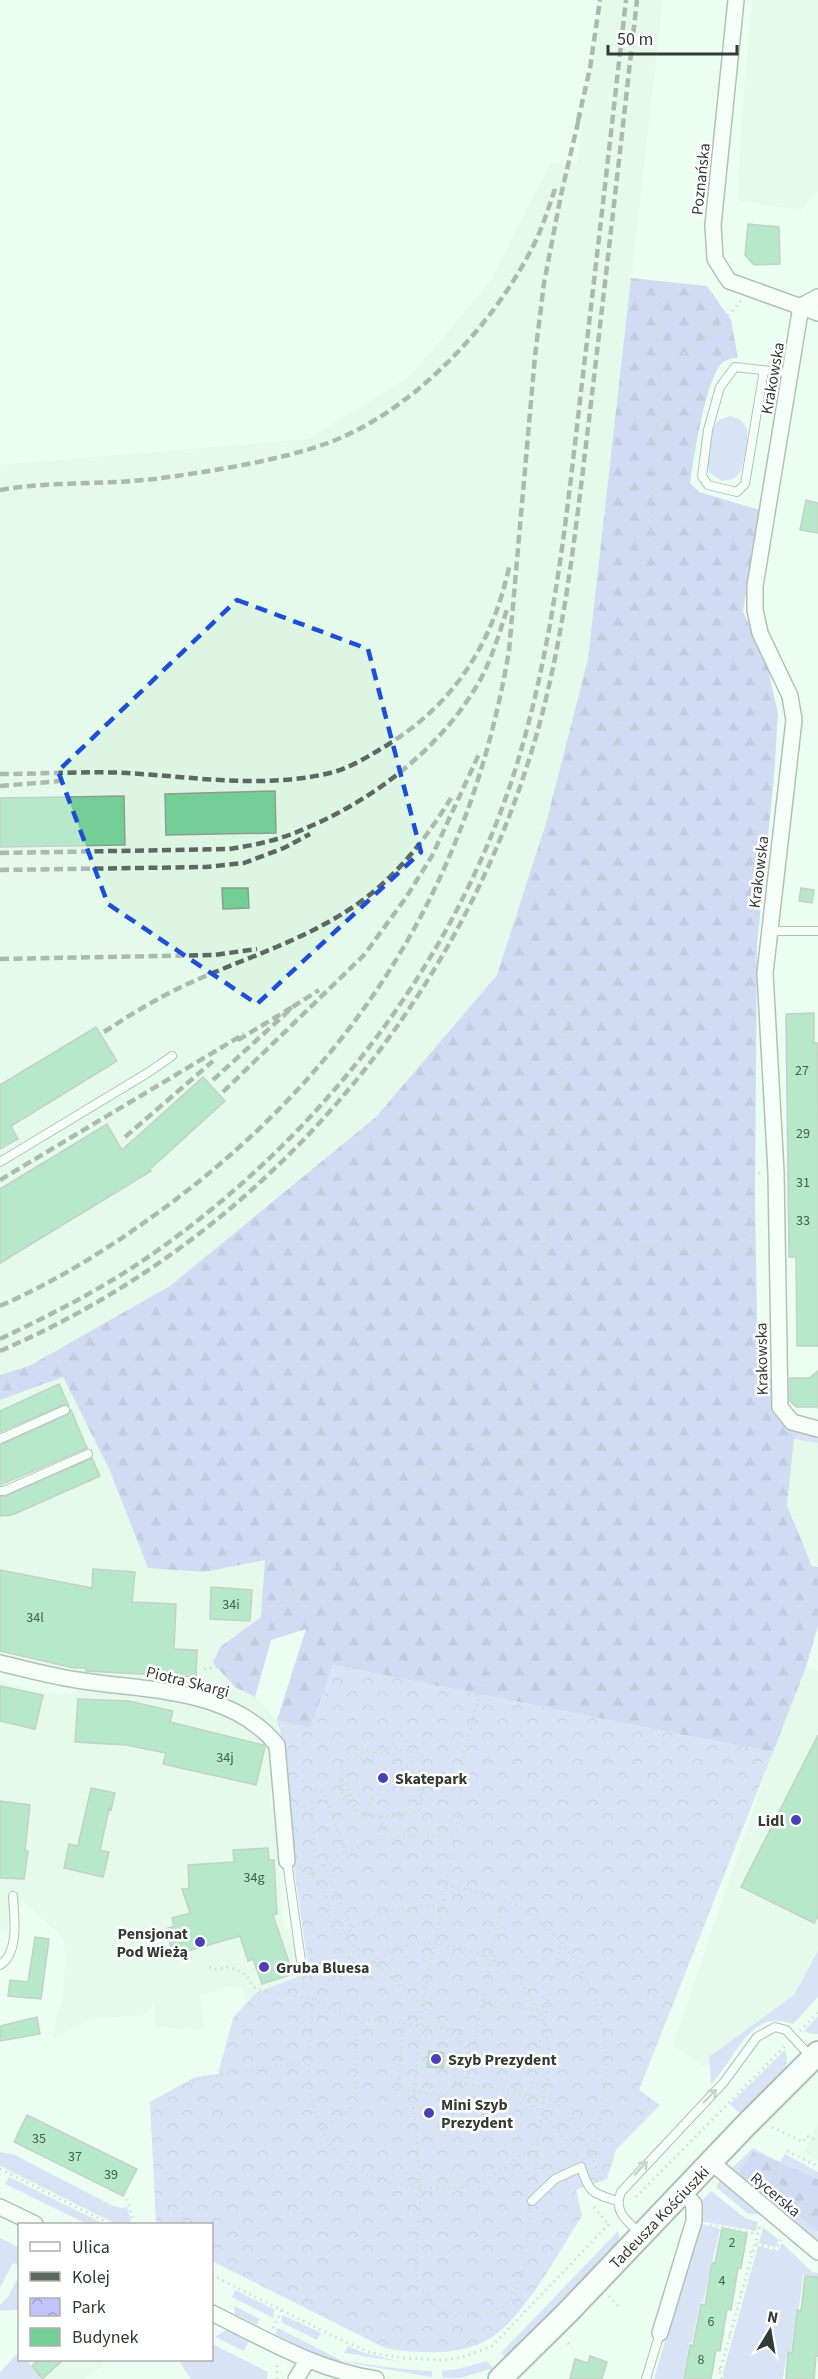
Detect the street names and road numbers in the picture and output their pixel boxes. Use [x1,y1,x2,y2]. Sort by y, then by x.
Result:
street label: Poznańska [686,142,716,216]
street label: Krakowska [756,340,790,416]
street label: Krakowska [744,835,774,910]
street label: Krakowska [750,1322,774,1396]
street label: Piotra Skargi [144,1661,232,1703]
street label: Tadeusza Kościuszki [605,2161,715,2274]
street label: Rycerska [746,2167,805,2222]

